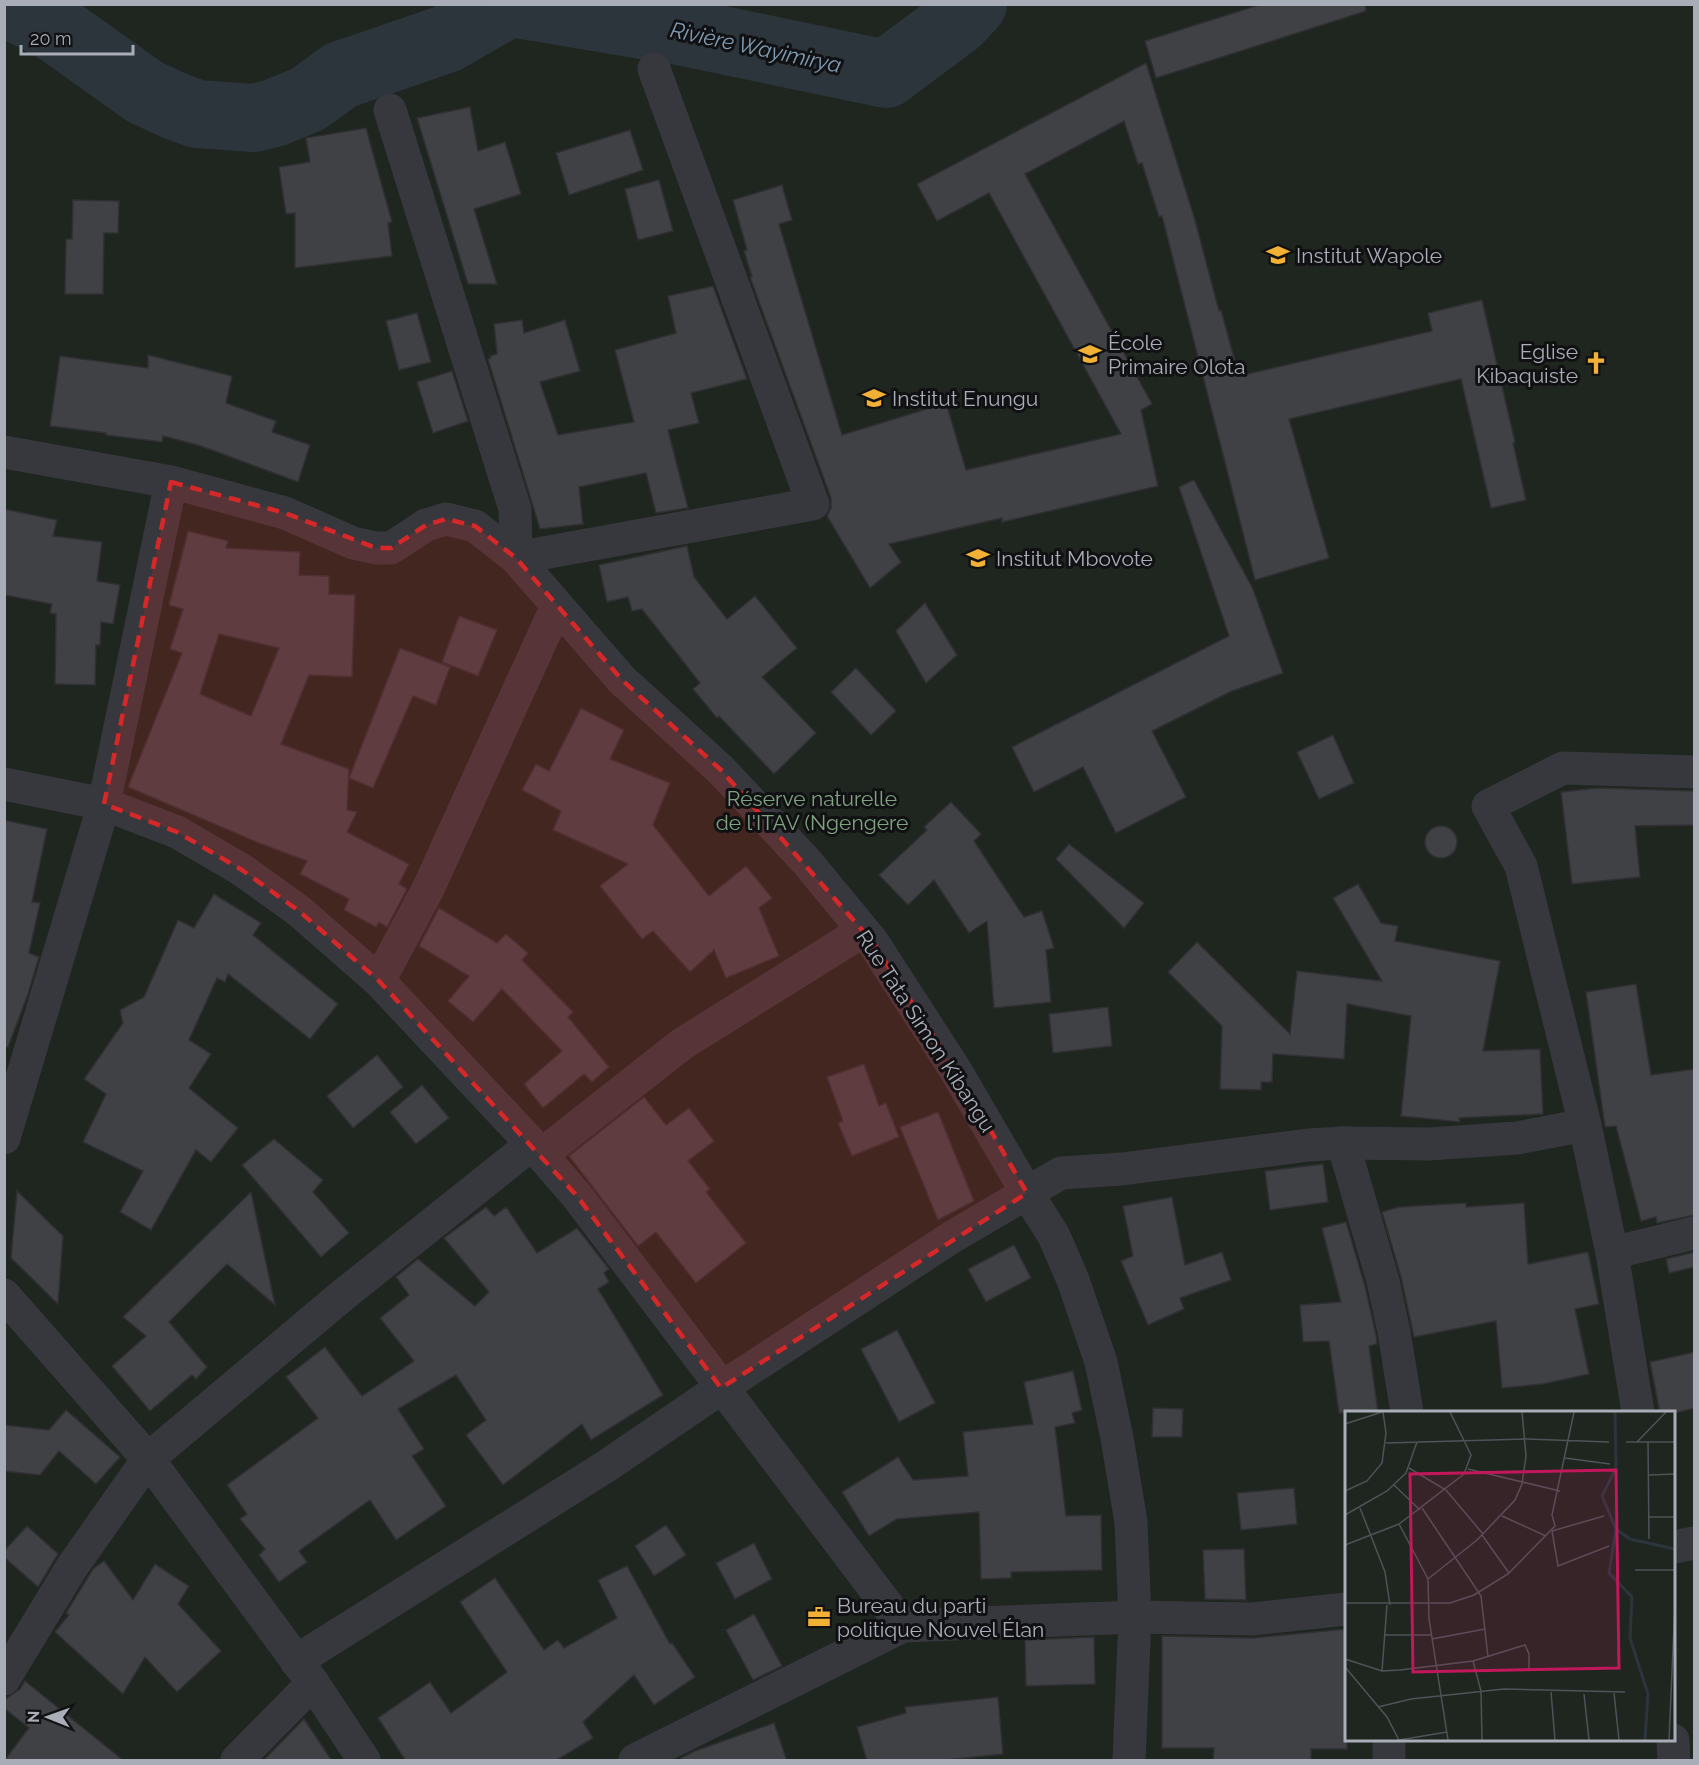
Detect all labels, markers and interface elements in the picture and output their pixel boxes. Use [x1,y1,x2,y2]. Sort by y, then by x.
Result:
water label: Rivière Wayimirya [668,16,844,78]
scale bar [21,18,134,56]
text: 20 m [30,28,72,49]
school or university icon: Institut Wapole [1265,242,1291,268]
place label: Institut Wapole [1296,243,1442,268]
place label: École Primaire Olota [1108,330,1245,379]
place label: Eglise Kibaquiste [1476,339,1578,388]
school or university icon: École Primaire Olota [1077,341,1103,367]
church icon: Eglise Kibaquiste [1583,350,1609,376]
school or university icon: Institut Enungu [861,385,887,411]
place label: Institut Enungu [892,386,1038,411]
school or university icon: Institut Mbovote [965,545,991,571]
place label: Institut Mbovote [996,546,1153,571]
park label: Réserve naturelle de l'ITAV (Ngengere [716,786,908,835]
street label: Rue Tata Simon Kibangu [851,925,1001,1137]
inset map [1345,1411,1675,1741]
place label: Bureau du parti politique Nouvel Élan [837,1593,1044,1642]
office icon: Bureau du parti politique Nouvel Élan [806,1604,832,1630]
north arrow [18,1687,78,1747]
text: N [24,1710,43,1723]

